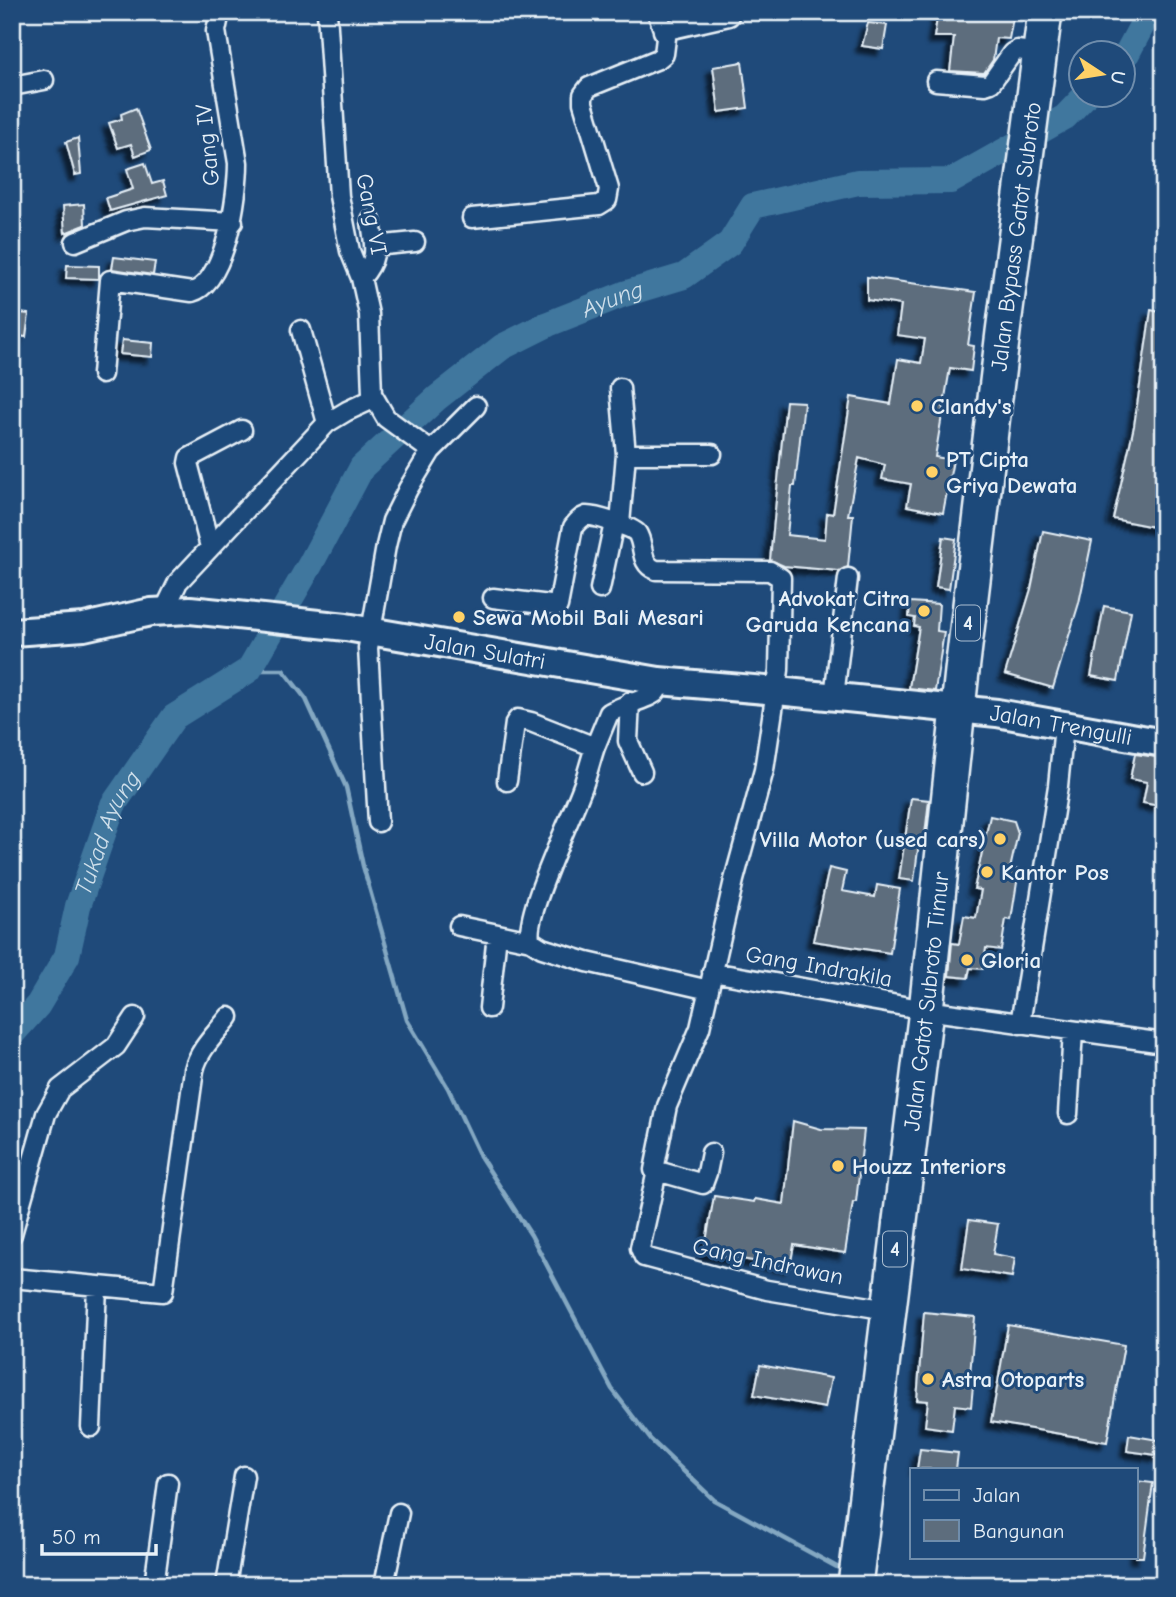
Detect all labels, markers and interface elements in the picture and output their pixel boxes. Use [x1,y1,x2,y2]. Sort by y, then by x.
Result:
north arrow [1068,38,1138,108]
text: U [1106,69,1130,86]
street label: Jalan Bypass Gatot Subroto [985,100,1047,373]
street label: Gang IV [190,102,225,187]
street label: Gang VI [350,171,393,257]
water label: Ayung [577,275,646,324]
place label: Clandy's [931,393,1012,420]
marker: Clandy's [909,398,925,414]
place label: PT Cipta Griya Dewata [946,446,1077,499]
marker: PT Cipta Griya Dewata [924,464,940,480]
place label: Advokat Citra Garuda Kencana [746,585,910,638]
marker: Advokat Citra Garuda Kencana [916,603,932,619]
place label: Sewa Mobil Bali Mesari [473,604,704,631]
road number: 4 [956,606,980,640]
marker: Sewa Mobil Bali Mesari [451,609,467,625]
street label: Jalan Sulatri [423,628,547,675]
street label: Jalan Trengulli [989,699,1134,751]
water label: Tukad Ayung [69,765,146,899]
place label: Villa Motor (used cars) [759,826,986,853]
marker: Villa Motor (used cars) [992,831,1008,847]
place label: Kantor Pos [1001,859,1109,886]
marker: Kantor Pos [979,864,995,880]
street label: Jalan Gatot Subroto Timur [898,870,955,1133]
street label: Gang Indrakila [743,940,894,993]
place label: Gloria [981,947,1041,974]
marker: Gloria [959,952,975,968]
place label: Houzz Interiors [852,1153,1006,1180]
marker: Houzz Interiors [830,1158,846,1174]
street label: Gang Indrawan [690,1232,846,1291]
road number: 4 [883,1232,907,1266]
place label: Astra Otoparts [942,1366,1085,1393]
marker: Astra Otoparts [920,1371,936,1387]
legend [910,1468,1138,1558]
text: Jalan [973,1483,1020,1507]
scale bar [42,1513,156,1557]
text: Bangunan [973,1519,1064,1543]
text: 50 m [52,1525,101,1549]

